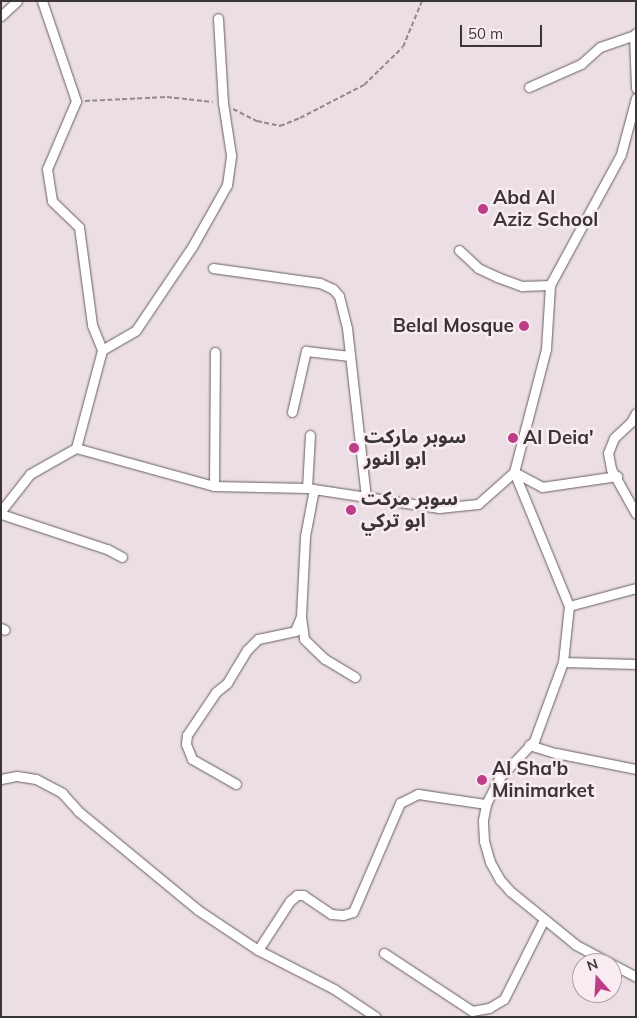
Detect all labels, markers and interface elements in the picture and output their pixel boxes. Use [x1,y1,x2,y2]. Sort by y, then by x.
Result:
scale bar [462,15,544,47]
text: 50 m [468,24,503,43]
place label: Abd Al Aziz School [493,187,598,231]
marker: Abd Al Aziz School [477,203,489,215]
place label: Belal Mosque [393,315,514,337]
marker: Belal Mosque [518,320,530,332]
place label: سوبر ماركت ابو النور [364,426,466,470]
place label: Al Deia' [523,427,594,449]
marker: Al Deia' [507,432,519,444]
marker: سوبر ماركت ابو النور [348,442,360,454]
place label: سوبر مركت ابو تركي [361,488,458,532]
marker: سوبر مركت ابو تركي [345,504,357,516]
place label: Al Sha'b Minimarket [492,758,594,802]
marker: Al Sha'b Minimarket [476,774,488,786]
north arrow [572,953,622,1003]
text: N [585,955,600,975]

